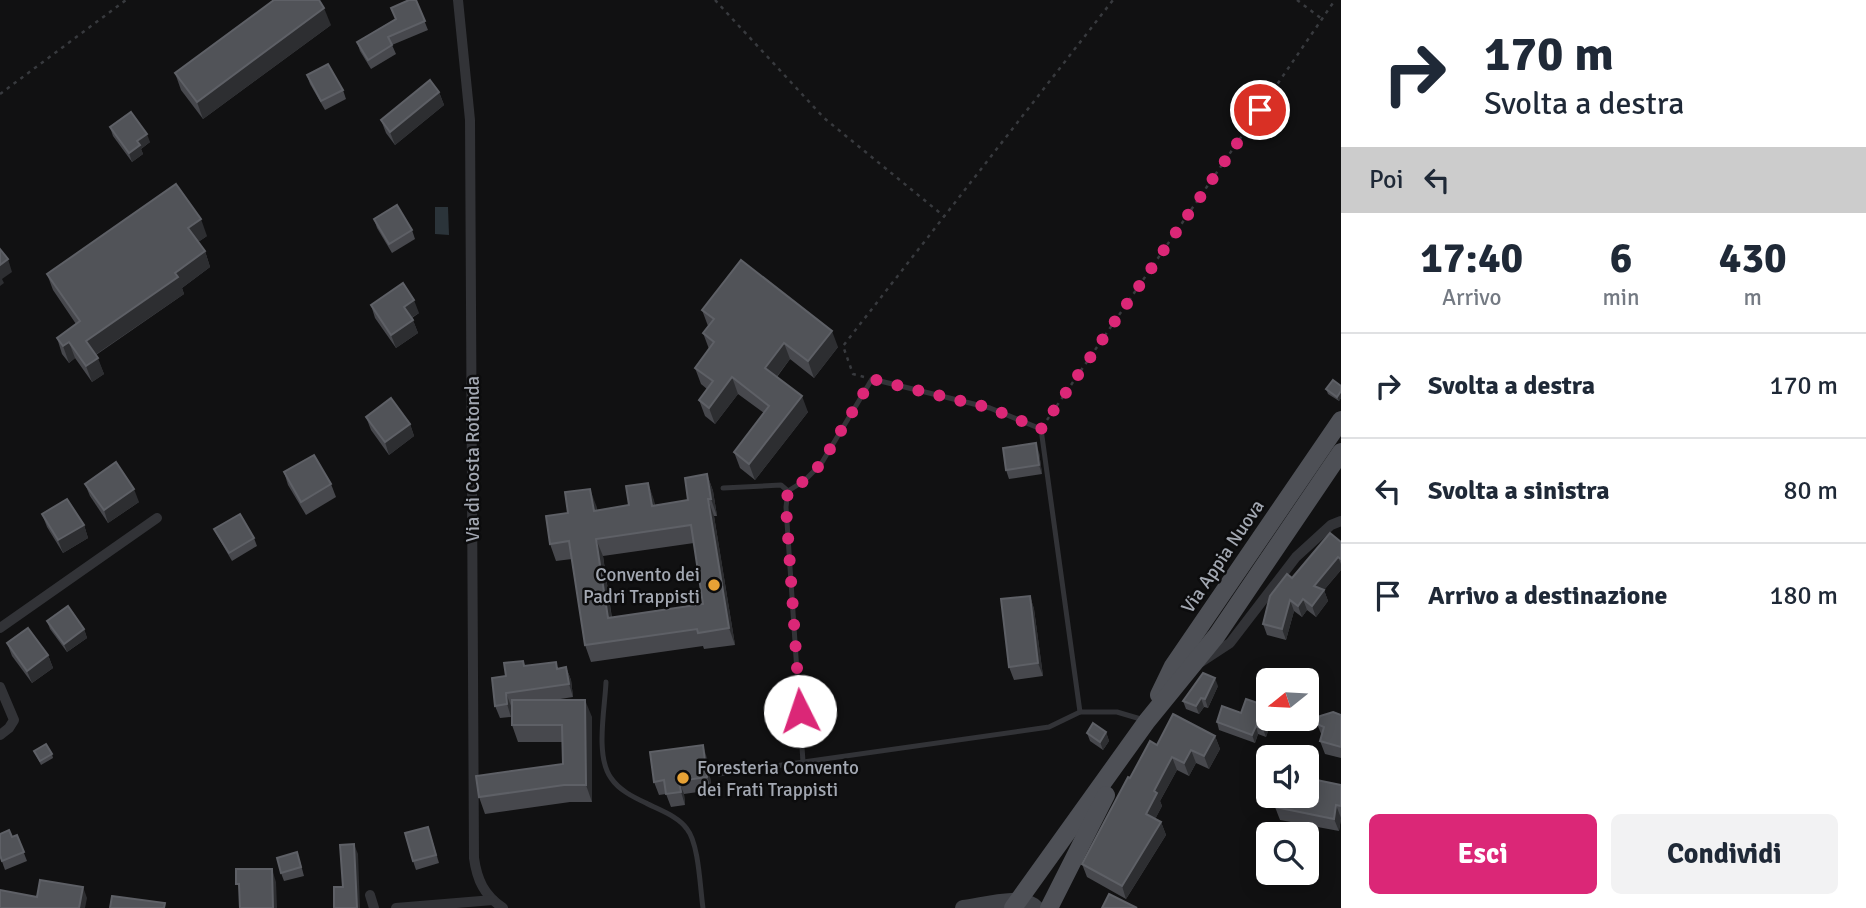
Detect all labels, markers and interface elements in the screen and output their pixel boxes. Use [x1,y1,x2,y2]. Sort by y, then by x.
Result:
text: 170 m [1484,24,1614,84]
icon: right [1369,28,1460,119]
pin [1230,80,1290,140]
text: Svolta a destra [1484,84,1684,123]
icon: arrive [1241,91,1279,129]
icon: left [1418,161,1456,199]
text: Poi [1369,164,1404,196]
text: 17:40 [1420,233,1523,284]
text: 6 [1610,233,1632,284]
text: 430 [1719,233,1787,284]
text: Arrivo [1442,283,1501,312]
text: min [1602,283,1640,312]
text: m [1744,283,1762,312]
icon: right [1369,367,1407,405]
text: Svolta a destra [1428,370,1595,402]
text: 170 m [1769,370,1838,402]
street label: Via di Costa Rotonda [461,376,485,542]
icon: left [1369,472,1407,510]
text: Svolta a sinistra [1428,475,1610,507]
text: 80 m [1783,475,1838,507]
street label: Via Appia Nuova [1176,495,1270,618]
place label: Convento dei Padri Trappisti [583,563,700,609]
marker: Convento dei Padri Trappisti [706,577,722,593]
icon: arrive [1369,577,1407,615]
text: Arrivo a destinazione [1428,580,1668,612]
text: 180 m [1769,580,1838,612]
north arrow [1256,668,1320,732]
map controls [1256,668,1319,885]
position arrow [763,674,837,748]
button: sound [1256,745,1319,808]
place label: Foresteria Convento dei Frati Trappisti [697,756,859,802]
marker: Foresteria Convento dei Frati Trappisti [675,770,691,786]
button: Esci [1369,814,1597,894]
button: Condividi [1611,814,1838,894]
button: search [1256,822,1319,885]

